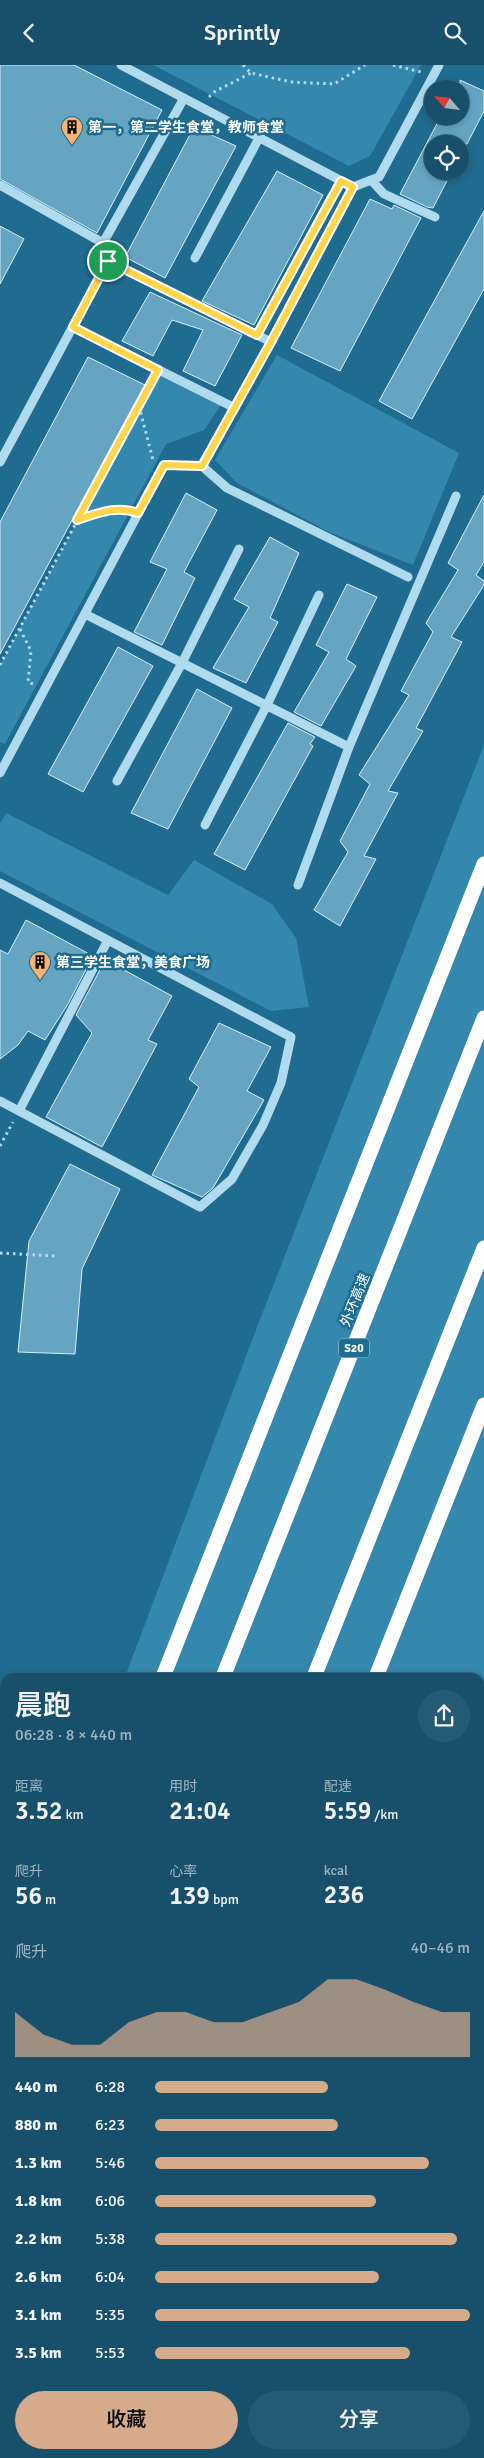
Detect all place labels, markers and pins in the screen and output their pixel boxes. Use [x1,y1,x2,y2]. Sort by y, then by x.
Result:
building icon: 第一，第二学生食堂，教师食堂 [60,115,84,146]
place label: 第一，第二学生食堂，教师食堂 [88,119,284,136]
pin [87,240,129,282]
building icon: 第三学生食堂，美食广场 [28,950,52,981]
place label: 第三学生食堂，美食广场 [56,954,210,971]

